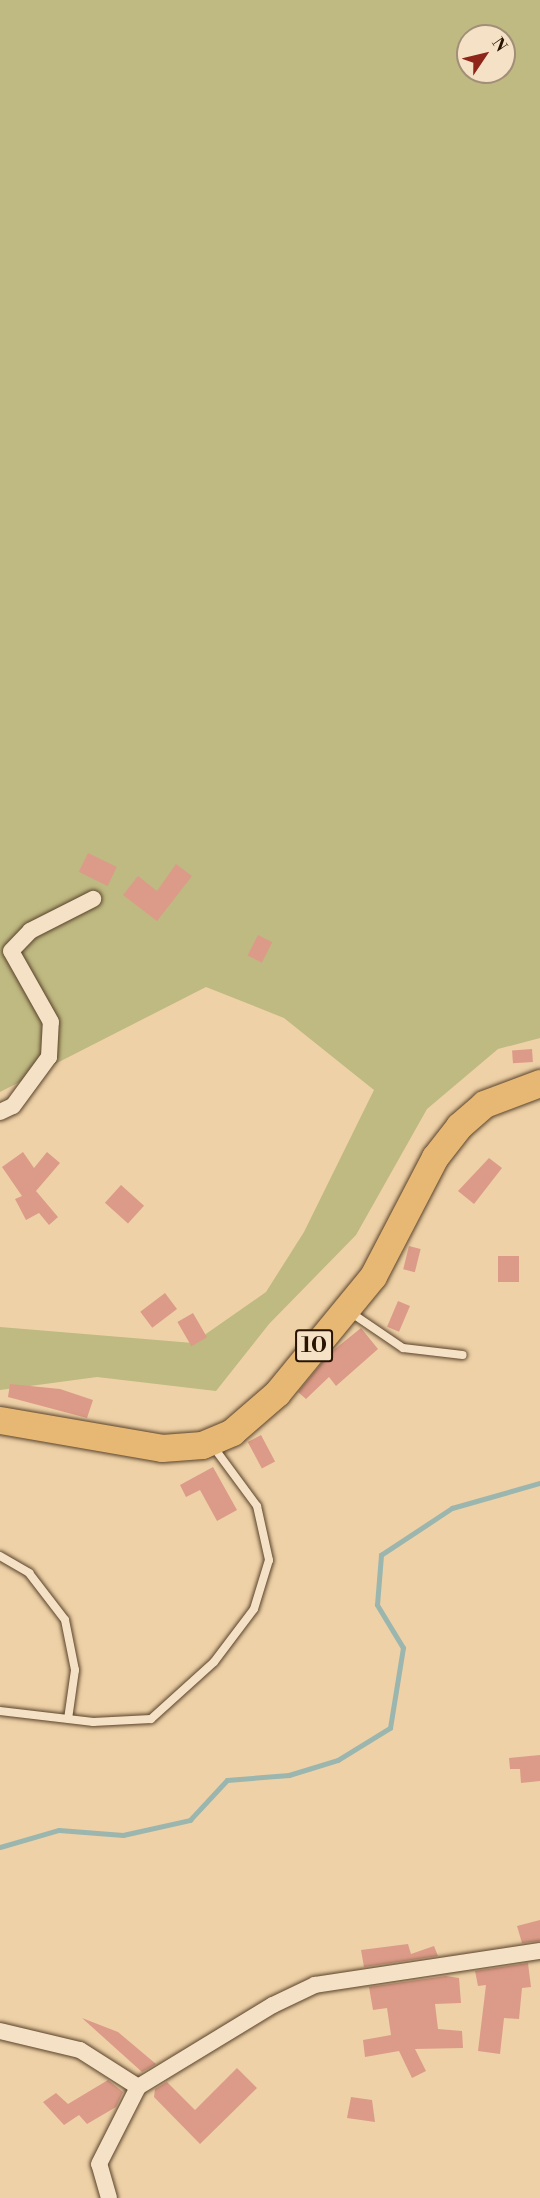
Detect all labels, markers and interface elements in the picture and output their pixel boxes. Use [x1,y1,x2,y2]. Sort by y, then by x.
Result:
north arrow [456,24,516,84]
text: N [487,34,511,56]
road number: 10 [294,1327,334,1365]

